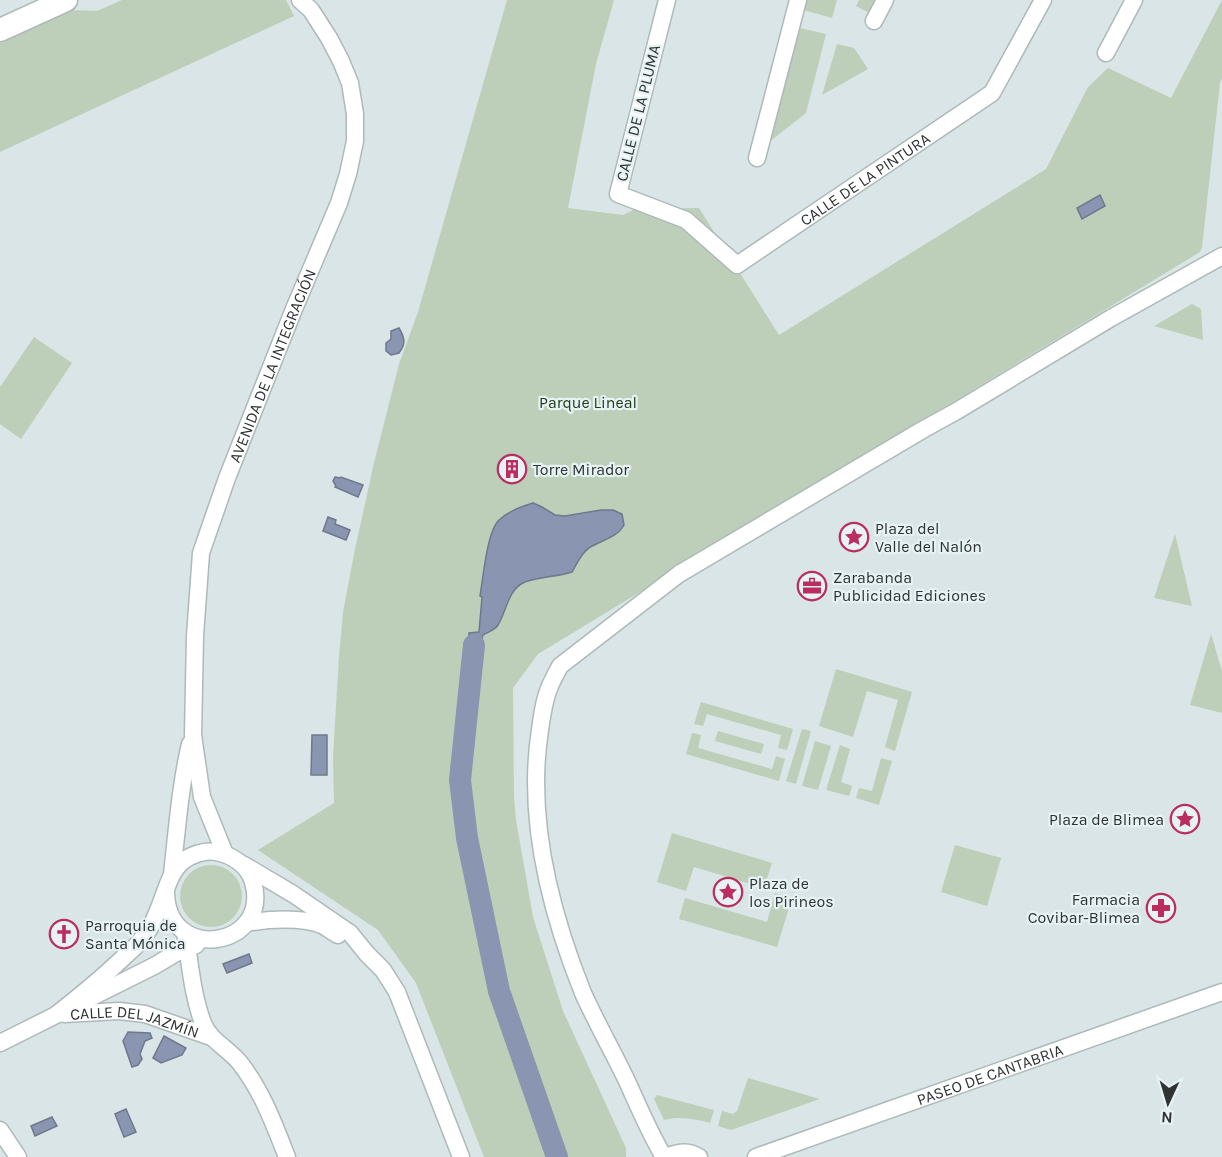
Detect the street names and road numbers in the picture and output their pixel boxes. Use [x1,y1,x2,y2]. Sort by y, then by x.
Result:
street label: CALLE DE LA PLUMA [612,43,664,183]
street label: CALLE DE LA PINTURA [796,128,933,229]
street label: AVENIDA DE LA INTEGRACIÓN [225,266,320,465]
street label: CALLE DEL JAZMÍN [70,1001,202,1042]
street label: PASEO DE CANTABRIA [914,1040,1065,1109]

